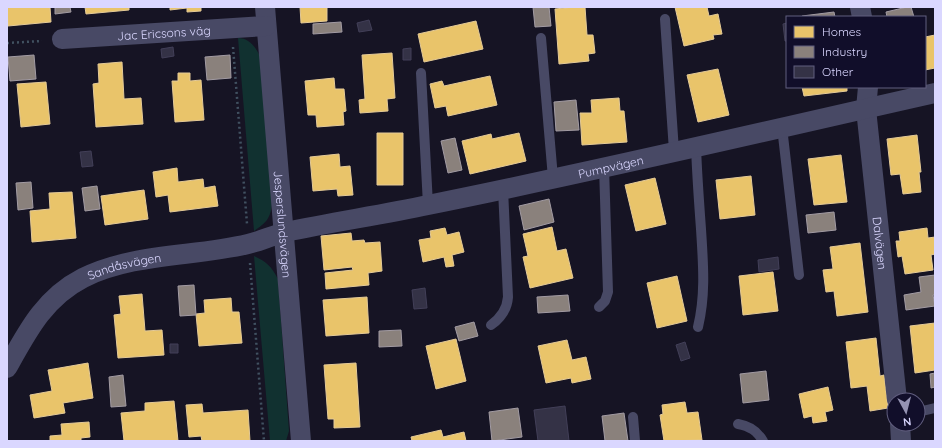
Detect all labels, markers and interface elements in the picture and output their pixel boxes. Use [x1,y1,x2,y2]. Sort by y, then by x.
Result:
legend [786,16,926,88]
street label: Jac Ericsons väg [117,22,211,43]
text: Homes [822,24,862,39]
text: Industry [822,44,867,59]
text: Other [822,64,854,79]
street label: Pumpvägen [576,152,645,181]
street label: Jesperslundsvägen [271,170,295,278]
street label: Dalvägen [870,216,891,270]
street label: Sandåsvägen [85,249,162,283]
north arrow [886,392,926,432]
text: N [902,414,912,429]

